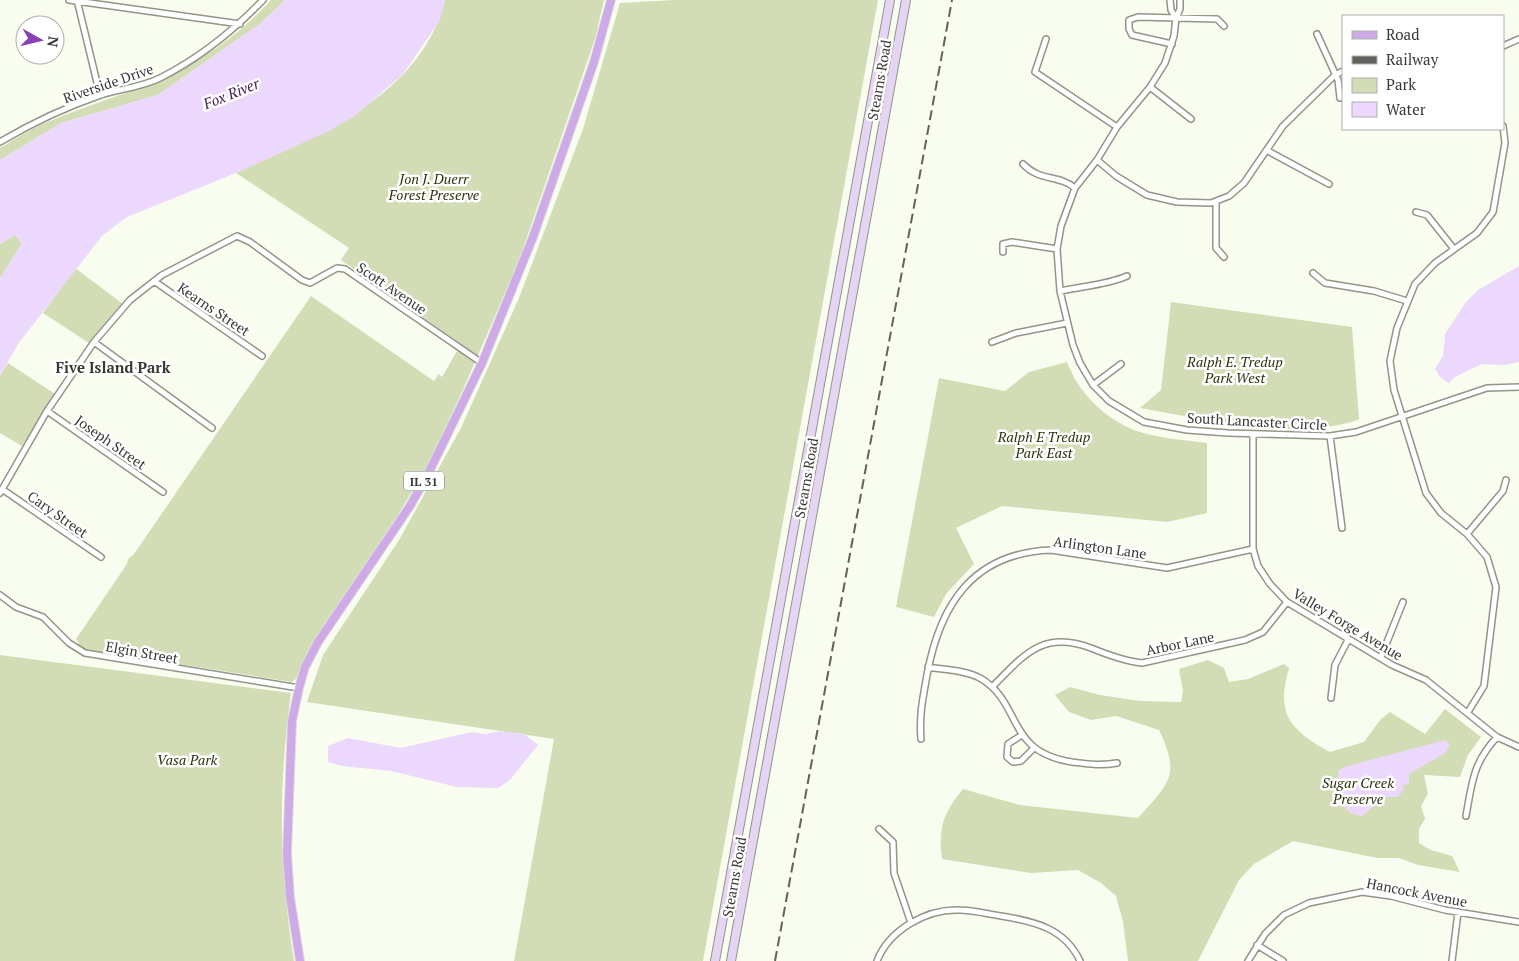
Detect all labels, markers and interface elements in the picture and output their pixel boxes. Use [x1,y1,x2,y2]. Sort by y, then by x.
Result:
north arrow [15,15,65,65]
legend [1342,15,1504,130]
text: Road [1386,24,1419,44]
text: N [43,35,64,49]
street label: Stearns Road [863,38,895,122]
text: Railway [1386,49,1439,69]
street label: Riverside Drive [60,59,156,107]
water label: Fox River [199,72,263,114]
text: Park [1386,74,1416,94]
text: Water [1386,99,1426,119]
park label: Jon J. Duerr Forest Preserve [388,169,480,204]
street label: Scott Avenue [353,258,431,318]
street label: Kearns Street [174,278,254,341]
park label: Ralph E. Tredup Park West [1186,352,1283,387]
district label: Five Island Park [55,357,171,377]
street label: South Lancaster Circle [1186,408,1328,434]
street label: Joseph Street [72,411,151,474]
park label: Ralph E Tredup Park East [997,427,1091,462]
street label: Stearns Road [790,436,822,520]
road number: IL 31 [404,472,444,491]
street label: Cary Street [24,486,93,542]
street label: Arlington Lane [1052,531,1148,563]
street label: Valley Forge Avenue [1289,584,1407,664]
street label: Arbor Lane [1144,627,1216,659]
street label: Elgin Street [104,636,180,668]
park label: Vasa Park [157,750,218,769]
park label: Sugar Creek Preserve [1322,773,1394,808]
street label: Stearns Road [718,835,750,919]
street label: Hancock Avenue [1365,873,1469,911]

